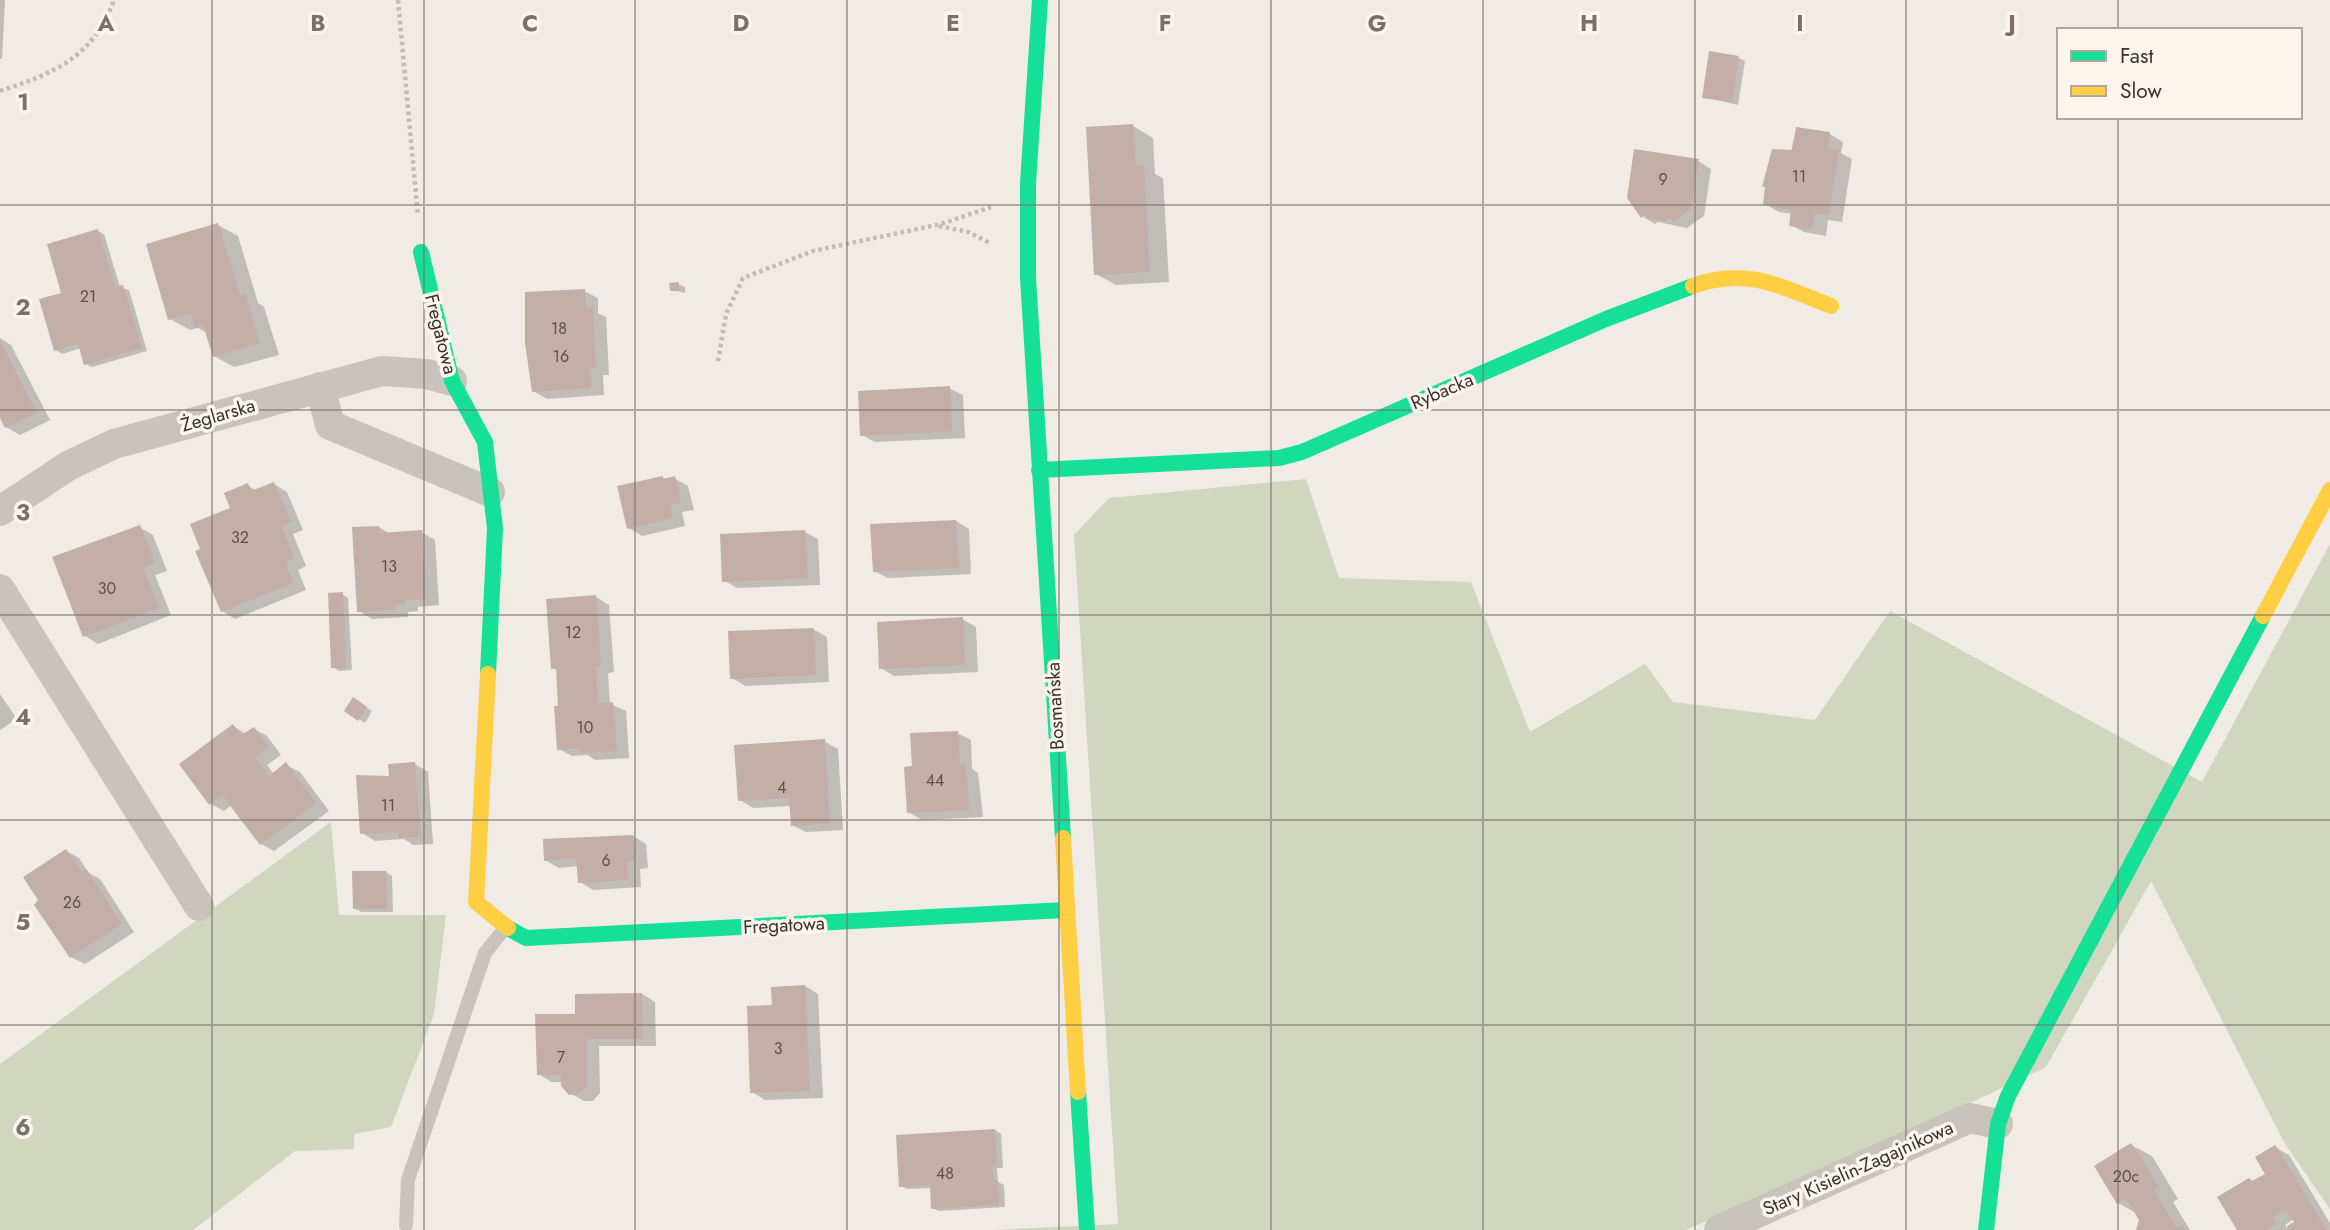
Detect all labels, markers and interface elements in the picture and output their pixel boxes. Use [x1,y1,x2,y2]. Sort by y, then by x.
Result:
text: A [97,6,115,40]
text: B [310,6,326,40]
text: C [522,6,538,40]
text: D [733,6,750,40]
text: E [946,6,960,40]
text: F [1159,6,1171,40]
text: G [1368,6,1386,40]
text: H [1580,6,1598,40]
text: I [1796,6,1804,40]
text: J [2004,6,2016,40]
legend [2057,28,2302,119]
text: Fast [2120,41,2153,71]
text: Slow [2120,76,2162,106]
text: 1 [17,85,29,119]
house number: 11 [1792,165,1806,188]
house number: 9 [1658,168,1668,191]
house number: 21 [80,285,96,308]
text: 2 [15,290,31,324]
street label: Fregatowa [418,291,464,377]
house number: 18 [551,317,567,340]
house number: 16 [553,345,569,368]
street label: Rybacka [1407,366,1477,416]
street label: Żeglarska [178,392,258,438]
text: 3 [16,495,30,529]
house number: 32 [231,526,249,549]
house number: 13 [381,555,397,578]
house number: 30 [98,577,116,600]
house number: 12 [565,621,581,644]
street label: Bosmańska [1039,661,1071,751]
text: 4 [15,700,31,734]
house number: 10 [577,716,593,739]
house number: 44 [926,769,944,792]
house number: 4 [777,776,787,799]
house number: 11 [381,794,395,817]
house number: 6 [601,849,611,872]
house number: 26 [63,891,81,914]
text: 5 [16,905,30,939]
street label: Fregatowa [742,909,826,941]
house number: 3 [774,1037,783,1060]
house number: 7 [557,1046,566,1069]
text: 6 [15,1110,31,1144]
street label: Stary Kisielin-Zagajnikowa [1758,1114,1958,1222]
house number: 48 [936,1162,954,1185]
house number: 20c [2113,1165,2139,1188]

